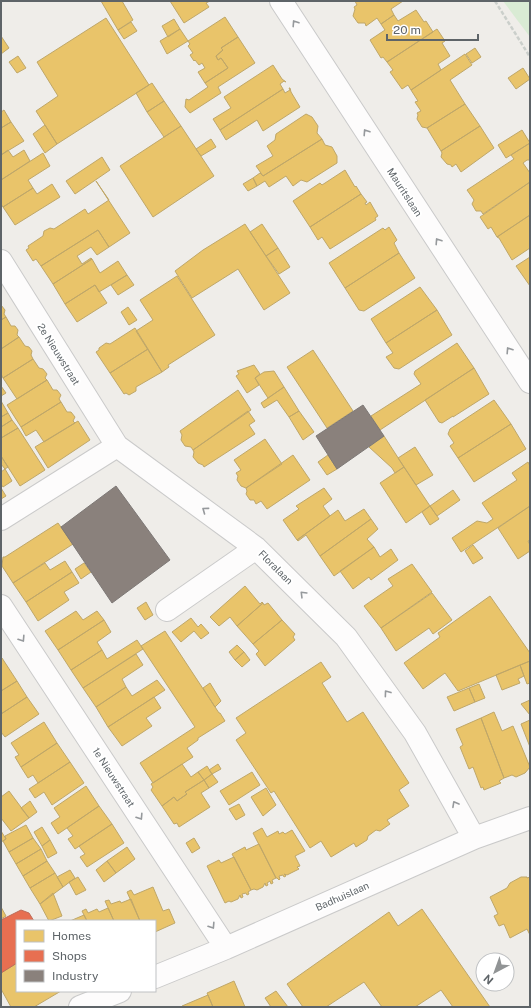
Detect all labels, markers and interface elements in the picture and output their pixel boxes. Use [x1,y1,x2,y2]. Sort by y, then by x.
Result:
scale bar [387,16,478,42]
one-way arrow [292,20,300,27]
text: 20 m [393,23,421,37]
one-way arrow [364,129,371,136]
street label: Mauritslaan [385,166,425,219]
one-way arrow [435,238,442,245]
street label: 2e Nieuwstraat [35,321,83,387]
one-way arrow [506,347,513,354]
one-way arrow [202,508,209,515]
street label: Floralaan [256,547,296,587]
one-way arrow [300,591,308,599]
one-way arrow [18,635,25,642]
one-way arrow [385,691,392,698]
street label: 1e Nieuwstraat [90,745,138,809]
one-way arrow [452,801,459,808]
one-way arrow [135,813,143,820]
street label: Badhuislaan [313,879,371,913]
legend [16,920,156,992]
one-way arrow [207,922,215,929]
text: Homes [52,929,91,943]
text: Shops [52,949,87,963]
north arrow [475,952,515,992]
text: Industry [52,969,99,983]
text: N [481,972,496,987]

